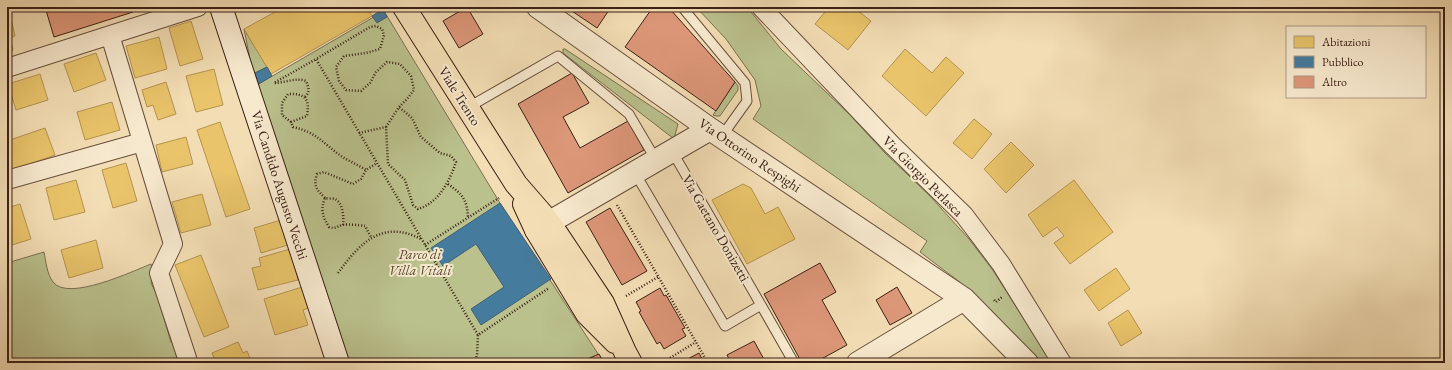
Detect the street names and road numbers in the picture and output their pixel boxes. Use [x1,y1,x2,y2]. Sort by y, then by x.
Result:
street label: Viale Trento [435,63,485,129]
street label: Via Candido Augusto Vecchi [247,108,313,262]
street label: Via Ottorino Respighi [695,114,805,196]
street label: Via Giorgio Perlasca [879,132,968,221]
street label: Via Gaetano Donizetti [678,171,754,285]

